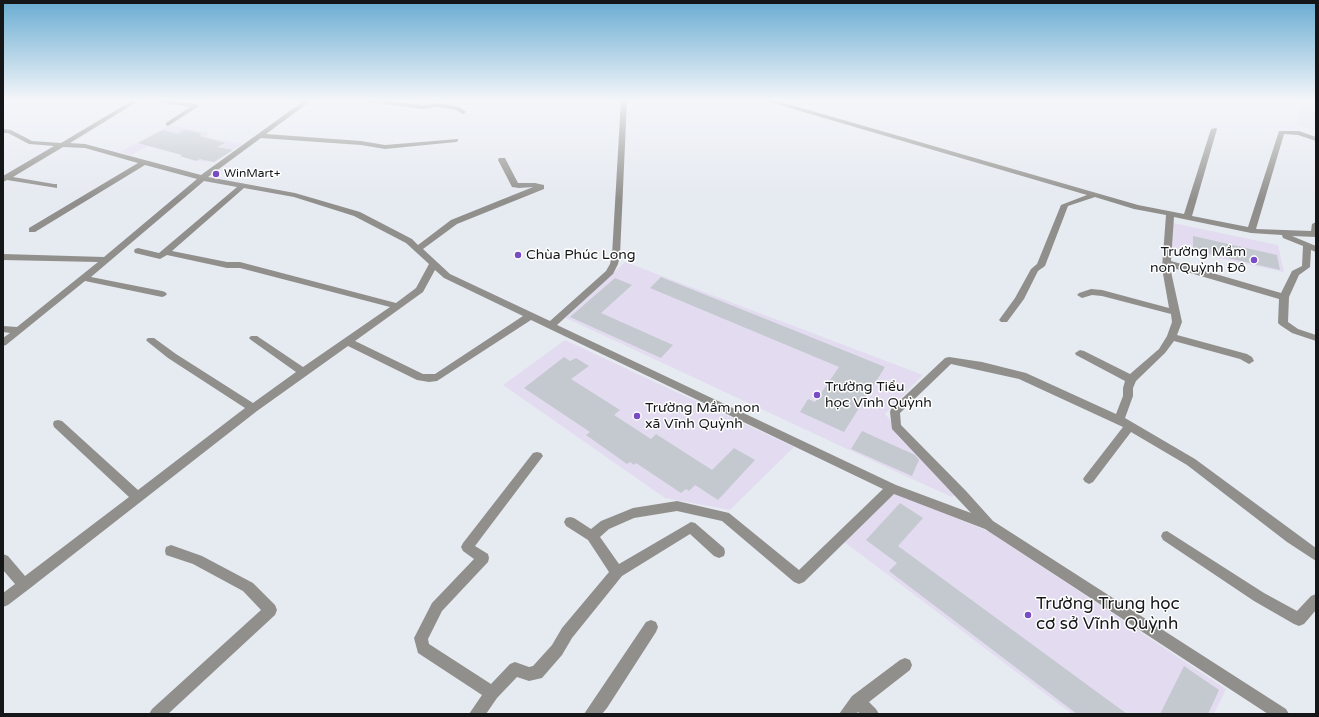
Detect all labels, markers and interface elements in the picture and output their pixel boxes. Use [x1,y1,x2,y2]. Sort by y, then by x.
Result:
place label: WinMart+ [224,167,280,181]
marker: WinMart+ [211,169,221,179]
place label: Trường Mầm non Quỳnh Đô [1150,244,1246,276]
place label: Chùa Phúc Long [526,247,636,263]
marker: Chùa Phúc Long [513,250,523,260]
marker: Trường Mầm non Quỳnh Đô [1249,255,1259,265]
place label: Trường Tiểu học Vĩnh Quỳnh [825,379,932,412]
marker: Trường Tiểu học Vĩnh Quỳnh [812,390,822,400]
place label: Trường Mầm non xã Vĩnh Quỳnh [645,400,760,432]
marker: Trường Mầm non xã Vĩnh Quỳnh [632,411,642,421]
place label: Trường Trung học cơ sở Vĩnh Quỳnh [1036,595,1180,635]
marker: Trường Trung học cơ sở Vĩnh Quỳnh [1023,610,1033,620]

